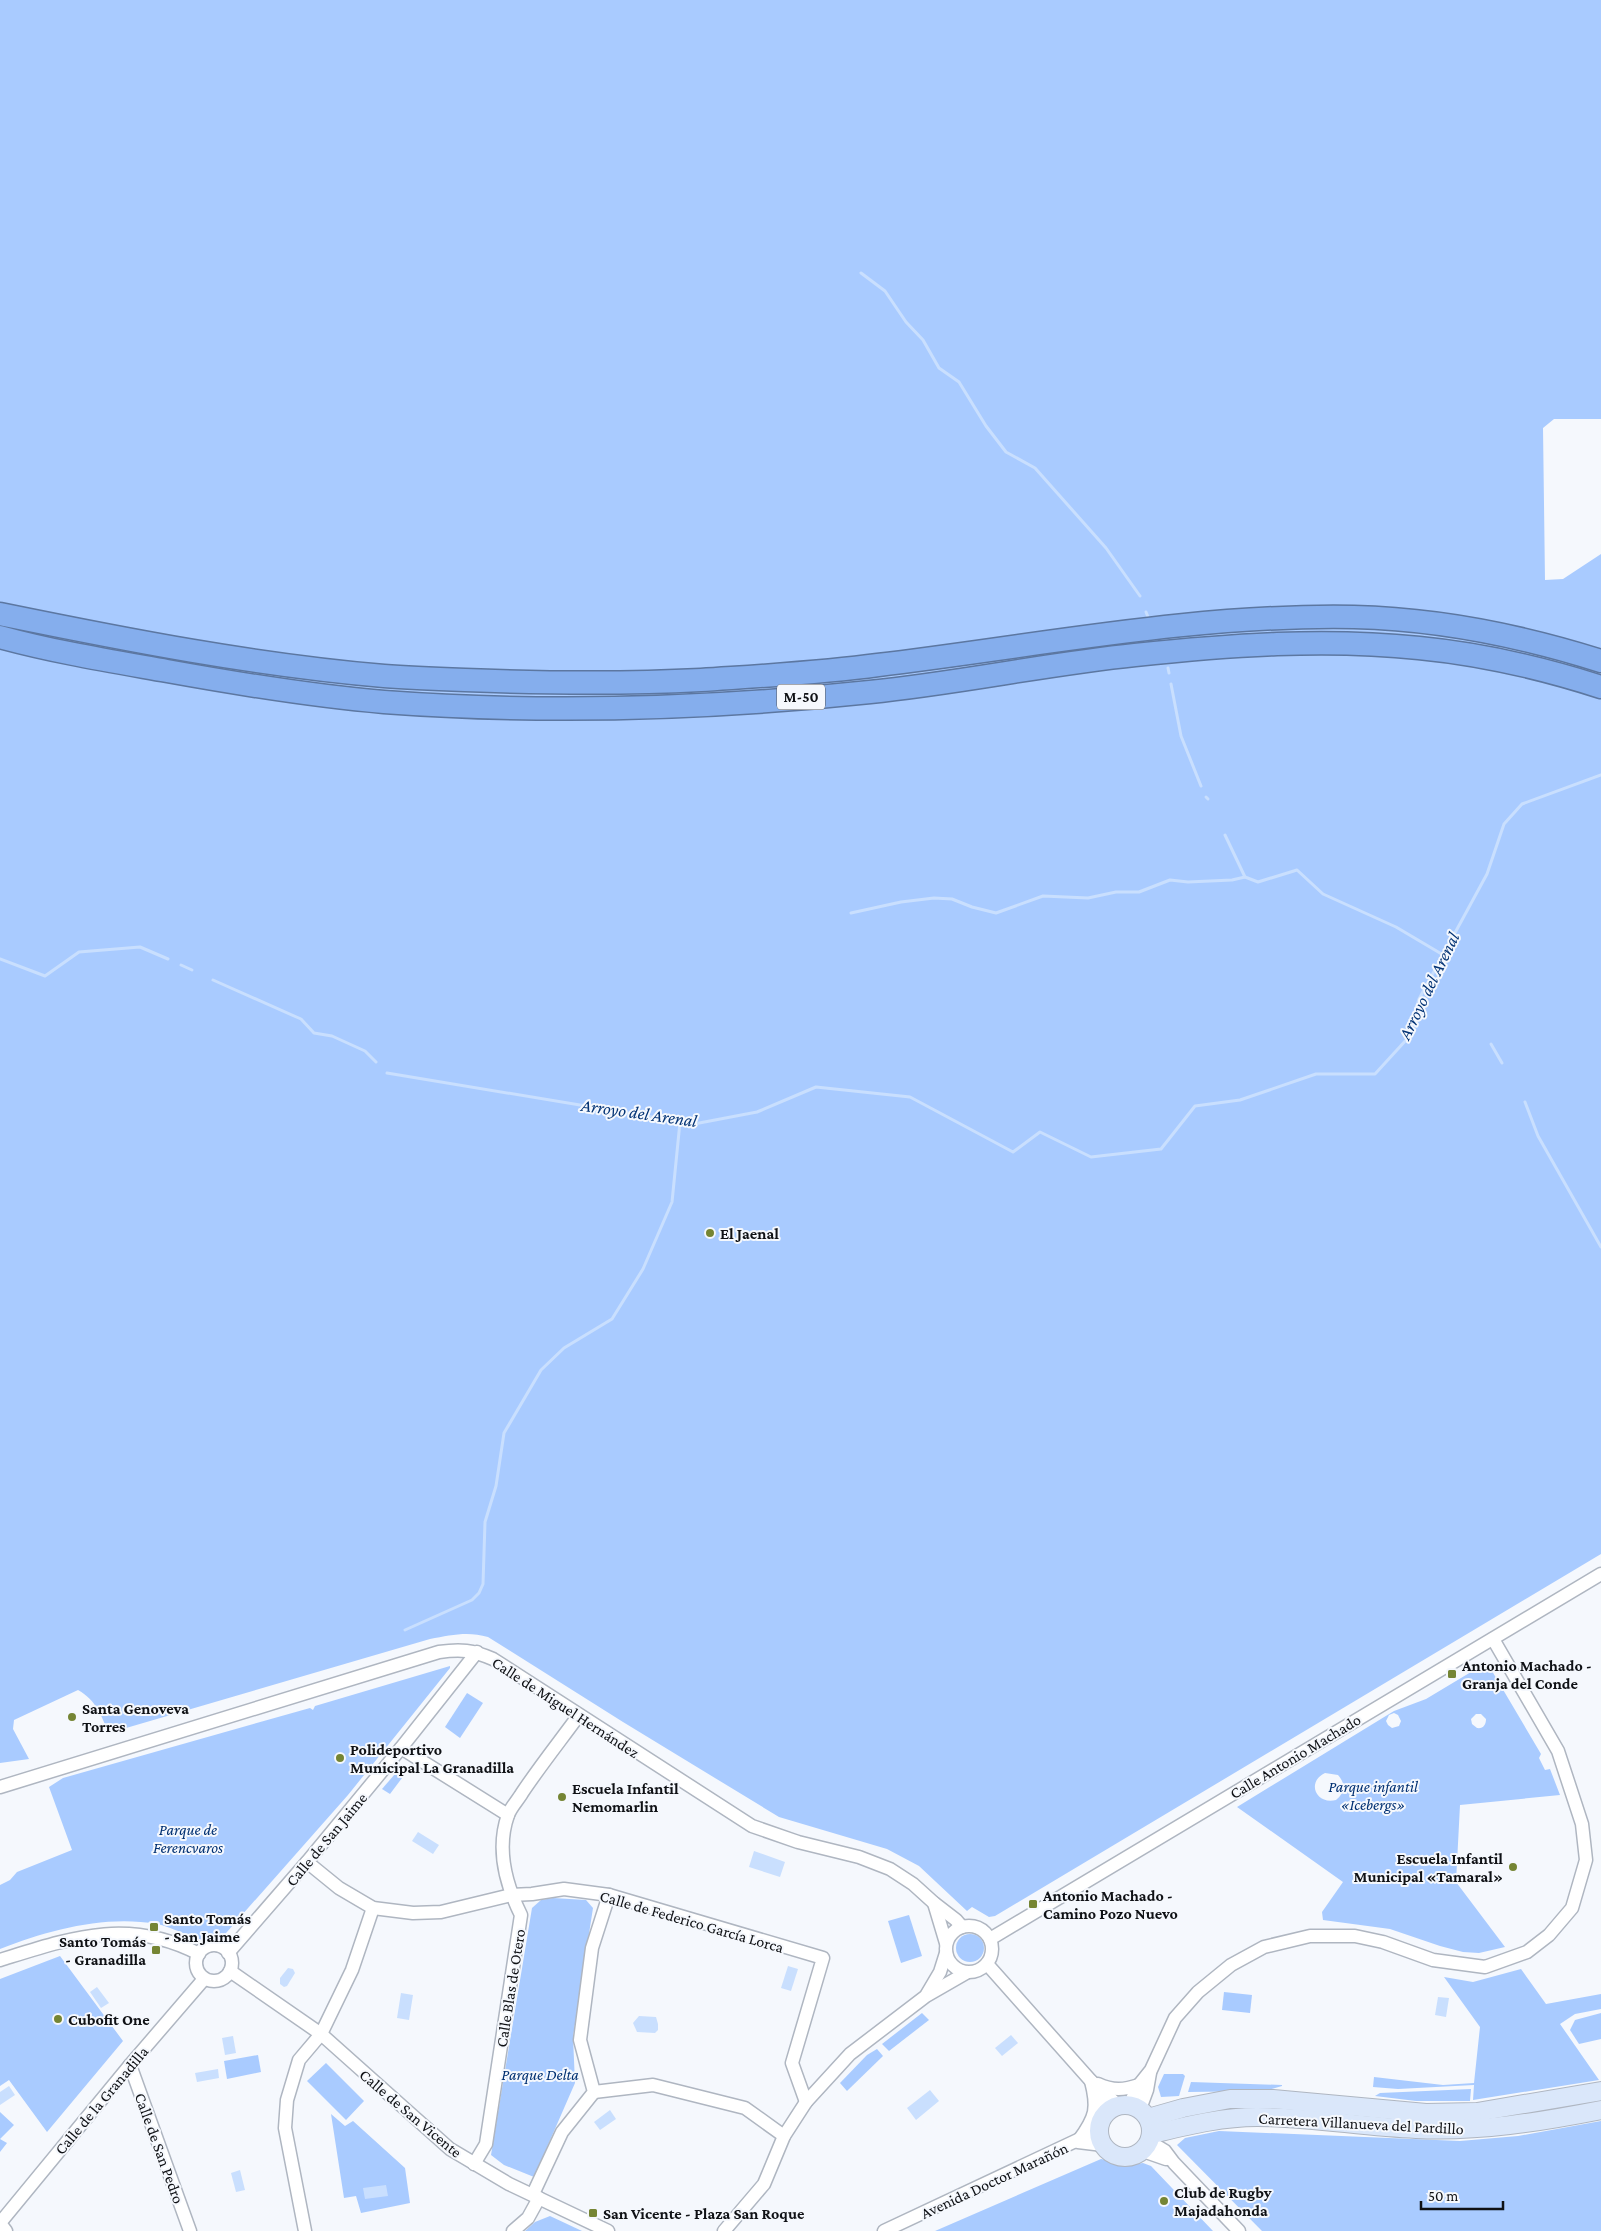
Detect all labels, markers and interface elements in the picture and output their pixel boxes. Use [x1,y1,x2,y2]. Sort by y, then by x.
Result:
road number: M-50 [777,684,825,710]
water label: Arroyo del Arenal [1394,929,1464,1044]
water label: Arroyo del Arenal [579,1095,699,1131]
place label: El Jaenal [720,1225,779,1242]
marker: El Jaenal [704,1227,716,1239]
street label: Calle de Miguel Hernández [489,1654,643,1762]
place label: Antonio Machado - Granja del Conde [1461,1657,1592,1693]
marker: Antonio Machado - Granja del Conde [1446,1668,1458,1680]
place label: Santa Genoveva Torres [82,1700,189,1735]
marker: Santa Genoveva Torres [66,1711,78,1723]
street label: Calle Antonio Machado [1227,1711,1364,1802]
place label: Polideportivo Municipal La Granadilla [350,1741,514,1776]
marker: Polideportivo Municipal La Granadilla [334,1752,346,1764]
park label: Parque infantil «Icebergs» [1328,1778,1419,1814]
place label: Escuela Infantil Nemomarlin [572,1780,679,1815]
street label: Calle de San Jaime [282,1789,371,1890]
marker: Escuela Infantil Nemomarlin [556,1791,568,1803]
park label: Parque de Ferencvaros [153,1821,223,1856]
place label: Escuela Infantil Municipal «Tamaral» [1354,1850,1503,1885]
marker: Escuela Infantil Municipal «Tamaral» [1507,1861,1519,1873]
street label: Calle de Federico García Lorca [598,1887,786,1956]
place label: Antonio Machado - Camino Pozo Nuevo [1042,1887,1178,1922]
marker: Antonio Machado - Camino Pozo Nuevo [1027,1898,1039,1910]
place label: Santo Tomás - San Jaime [164,1910,252,1945]
marker: Santo Tomás - San Jaime [148,1921,160,1933]
street label: Calle Blas de Otero [493,1928,528,2048]
place label: Santo Tomás - Granadilla [59,1933,146,1968]
marker: Santo Tomás - Granadilla [150,1944,162,1956]
place label: Cubofit One [68,2011,150,2028]
marker: Cubofit One [52,2013,64,2025]
street label: Calle de la Granadilla [51,2042,152,2158]
street label: Calle de San Vicente [356,2066,465,2161]
park label: Parque Delta [501,2066,579,2084]
street label: Calle de San Pedro [132,2090,187,2206]
street label: Carretera Villanueva del Pardillo [1258,2110,1464,2137]
street label: Avenida Doctor Marañón [918,2139,1071,2222]
scale bar [1421,2178,1504,2210]
place label: Club de Rugby Majadahonda [1174,2184,1272,2220]
text: 50 m [1428,2188,1458,2204]
marker: Club de Rugby Majadahonda [1158,2195,1170,2207]
place label: San Vicente - Plaza San Roque [603,2205,805,2222]
marker: San Vicente - Plaza San Roque [587,2207,599,2219]

